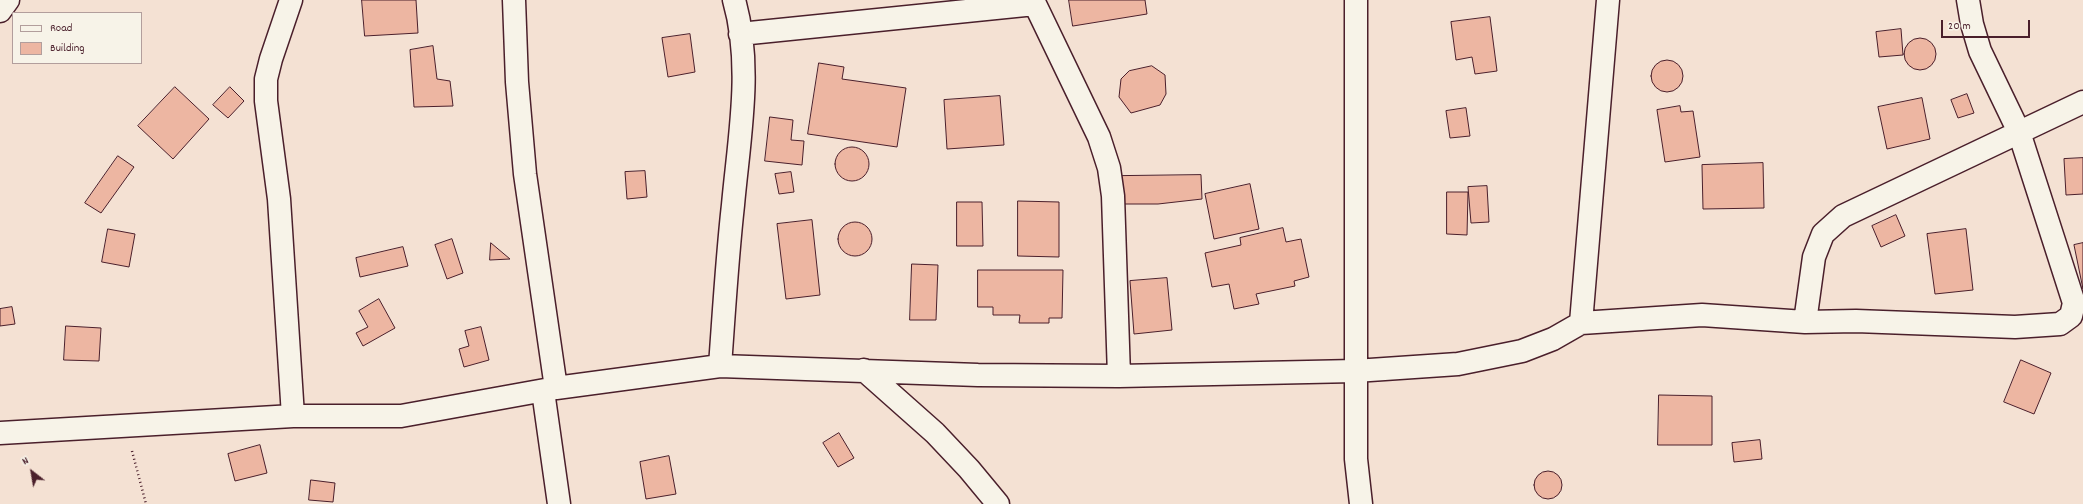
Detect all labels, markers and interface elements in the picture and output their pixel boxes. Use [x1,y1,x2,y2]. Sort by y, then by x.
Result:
legend [12,12,142,64]
scale bar [1943,12,2032,38]
text: 20 m [1948,18,1971,35]
text: Road [50,20,72,37]
text: Building [50,40,85,57]
north arrow [12,452,52,492]
text: N [19,453,32,470]

